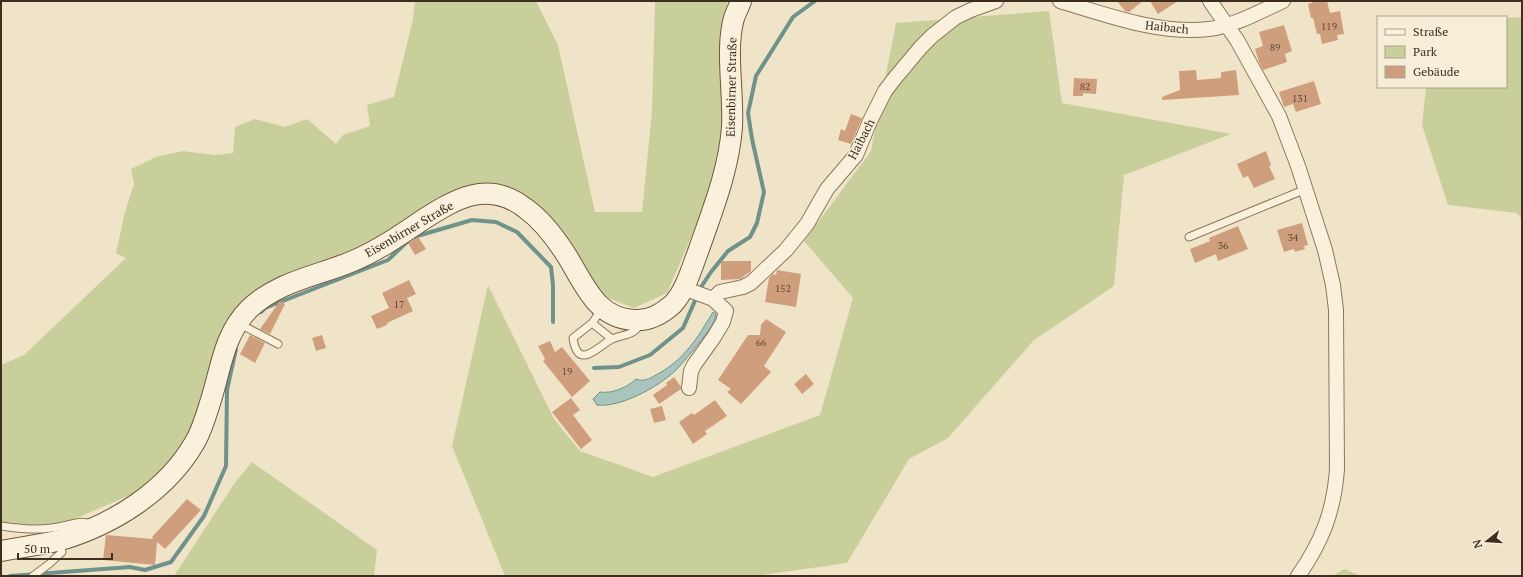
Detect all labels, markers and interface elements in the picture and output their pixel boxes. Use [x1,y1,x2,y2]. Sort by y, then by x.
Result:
legend [1377,16,1507,88]
street label: Haibach [1145,17,1189,37]
house number: 119 [1321,20,1337,33]
text: Straße [1413,24,1448,39]
street label: Eisenbirner Straße [723,37,739,137]
house number: 89 [1270,41,1280,54]
text: Park [1413,44,1438,59]
text: Gebäude [1413,64,1459,79]
house number: 82 [1080,80,1090,93]
house number: 131 [1292,92,1308,105]
street label: Haibach [844,116,878,162]
street label: Eisenbirner Straße [362,198,456,260]
house number: 34 [1288,231,1299,244]
house number: 36 [1218,239,1229,252]
house number: 152 [775,282,791,295]
house number: 17 [394,298,404,311]
house number: 66 [756,336,767,349]
house number: 19 [562,365,572,378]
north arrow [1467,521,1507,561]
scale bar [18,535,112,561]
text: N [1469,537,1485,550]
text: 50 m [24,541,51,556]

